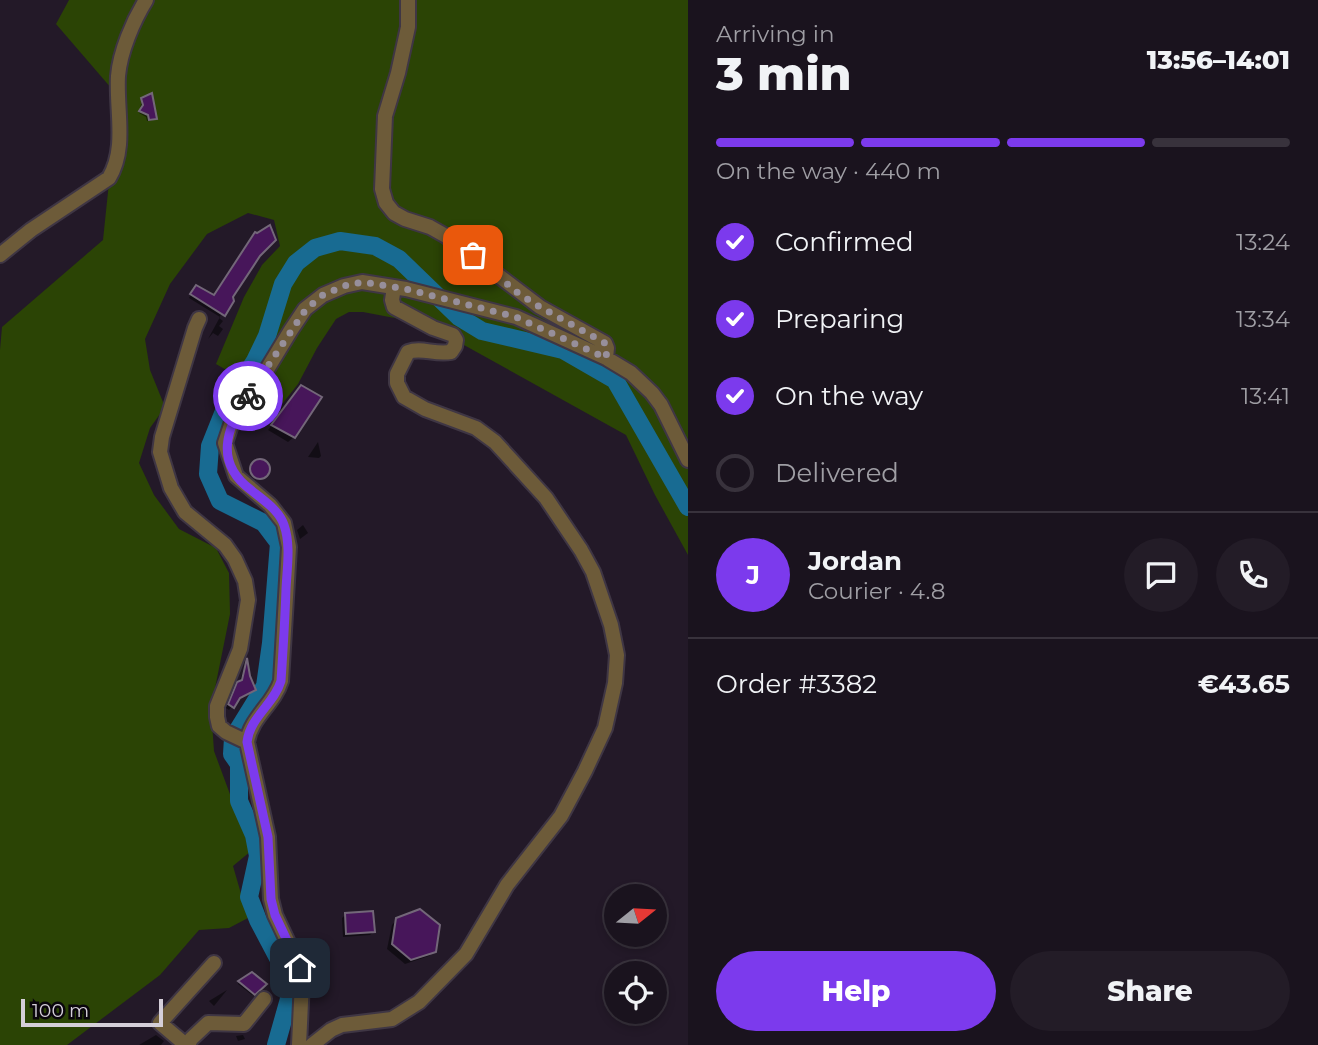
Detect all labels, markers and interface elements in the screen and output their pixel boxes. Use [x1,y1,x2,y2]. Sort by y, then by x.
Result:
text: Arriving in [716,20,835,48]
text: 13:56–14:01 [1147,44,1290,76]
text: 3 min [716,45,852,102]
text: On the way · 440 m [716,157,941,185]
icon: check [716,223,754,261]
pin [443,225,503,285]
text: Confirmed [775,226,914,258]
text: 13:24 [1236,228,1290,256]
icon: bag [454,236,492,274]
icon: check [716,300,754,338]
text: Preparing [775,303,904,335]
text: 13:34 [1236,305,1290,333]
courier [213,361,283,431]
icon: bike [229,377,267,415]
icon: check [716,377,754,415]
text: On the way [775,380,923,412]
text: 13:41 [1241,382,1290,410]
text: Delivered [775,457,899,489]
button: chat [1124,538,1198,612]
button: phone [1216,538,1290,612]
text: Jordan [808,545,902,577]
text: J [746,559,760,591]
text: Courier · 4.8 [808,577,945,605]
text: Order #3382 [716,668,877,700]
text: €43.65 [1198,668,1290,700]
north arrow [604,884,667,947]
map controls [604,884,667,1024]
pin [270,938,330,998]
icon: home [281,949,319,987]
button: Help [716,951,996,1031]
button: Share [1010,951,1290,1031]
button: locate [604,961,667,1024]
scale bar [21,996,163,1028]
text: 100 m [32,999,89,1022]

